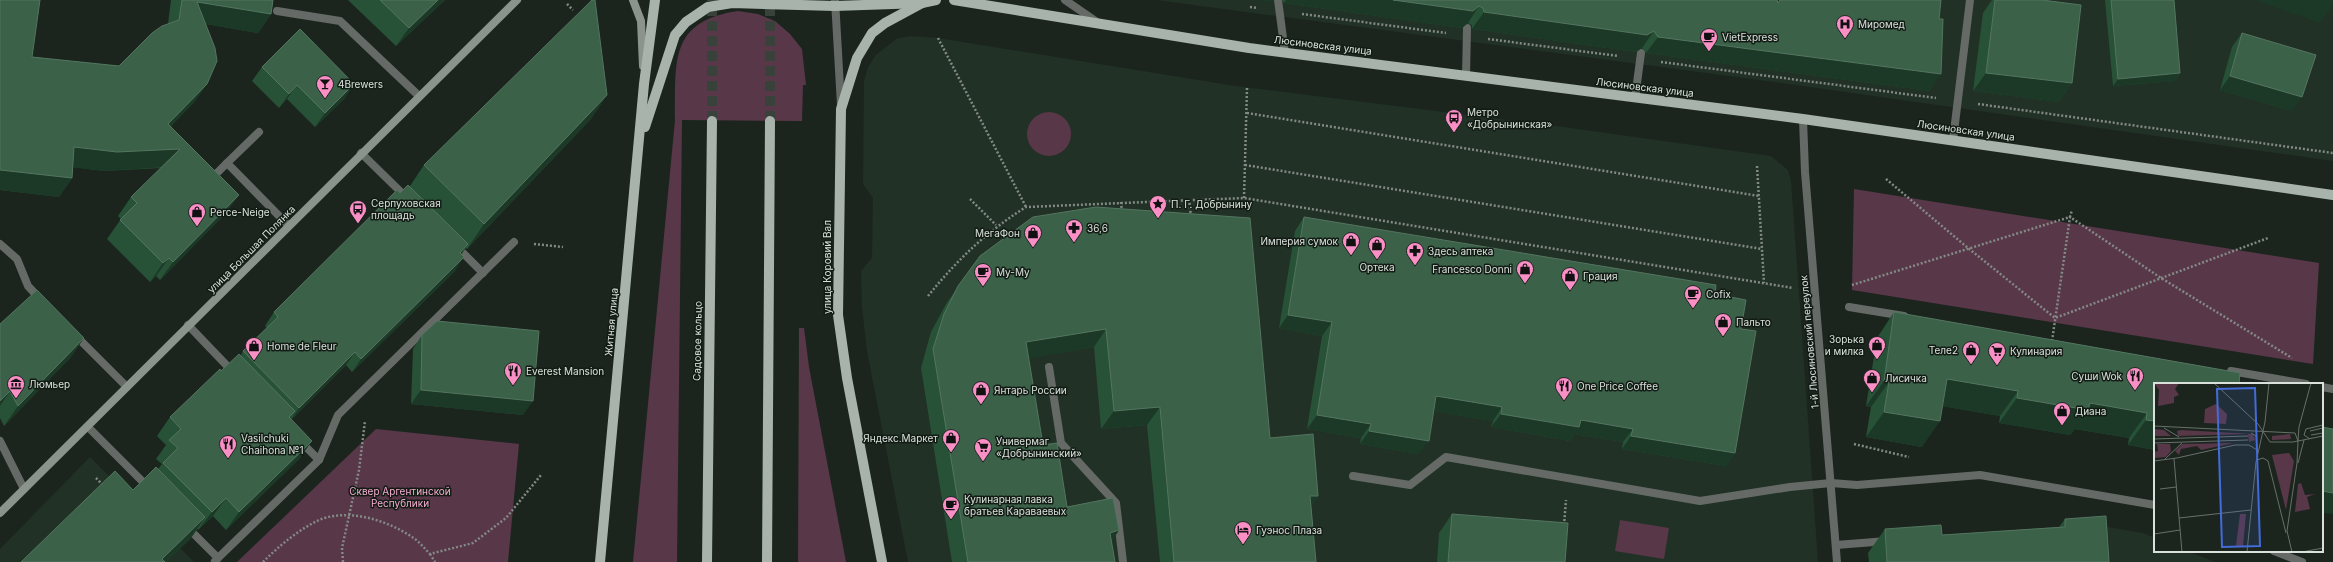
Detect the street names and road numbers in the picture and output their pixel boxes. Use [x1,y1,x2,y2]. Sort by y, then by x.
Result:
street label: Люсиновская улица [1273,33,1373,57]
street label: Люсиновская улица [1595,75,1695,99]
street label: Люсиновская улица [1916,117,2016,143]
street label: улица Большая Полянка [205,203,297,295]
street label: улица Коровий Вал [821,220,833,314]
street label: 1-й Люсиновский переулок [1797,274,1821,409]
street label: Житная улица [602,287,620,357]
street label: Садовое кольцо [690,301,704,381]

